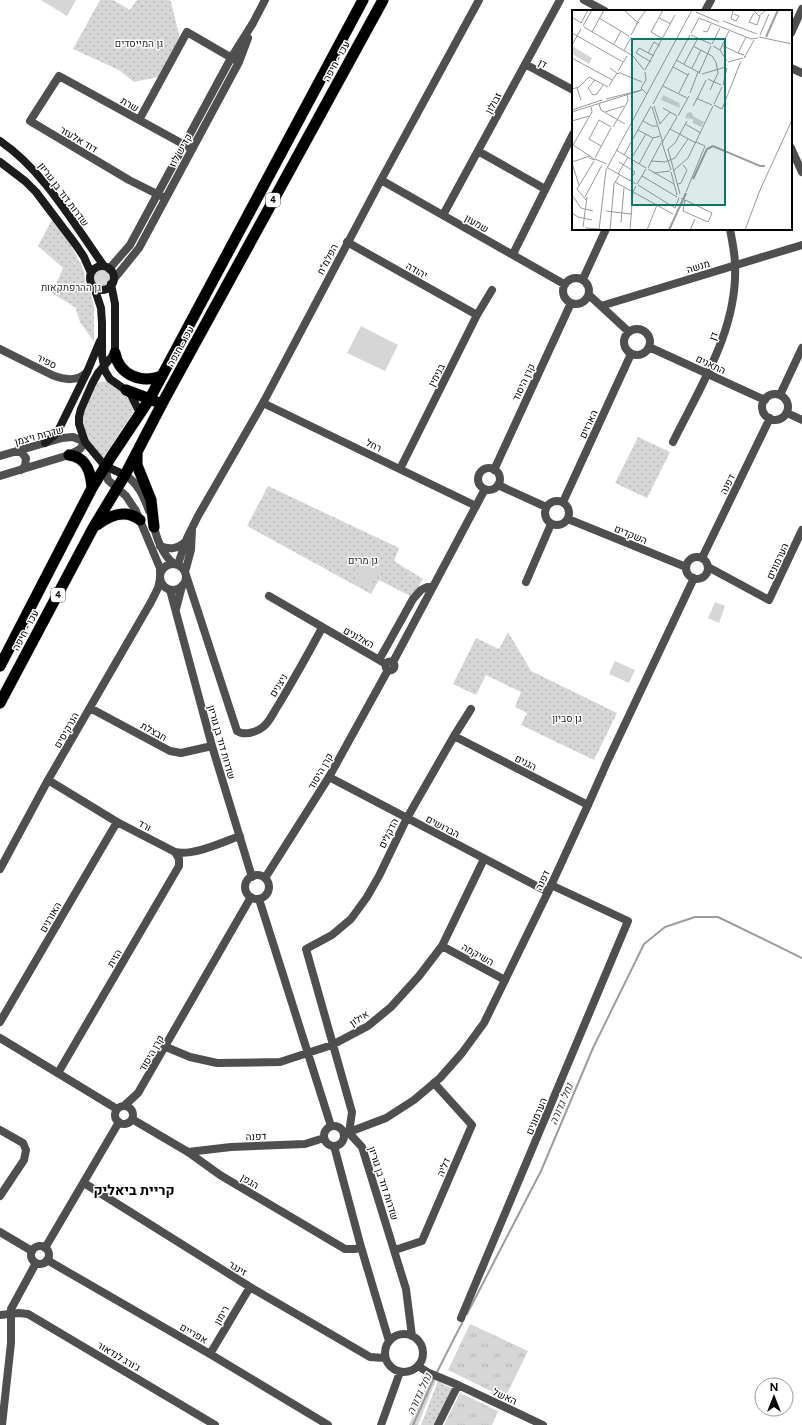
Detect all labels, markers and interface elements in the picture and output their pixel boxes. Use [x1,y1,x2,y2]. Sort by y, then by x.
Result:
inset map [572,10,792,230]
park label: גן המייסדים [115,37,163,50]
street label: עכו - חיפה [320,39,353,84]
street label: דן [536,56,549,71]
street label: זבולון [482,90,505,116]
street label: שרת [118,94,141,115]
street label: דוד אלעזר [58,123,100,156]
street label: קדיש לוז [166,131,195,169]
street label: שדרות דוד בן גוריון [35,160,92,229]
road number: 4 [266,193,280,207]
street label: שמעון [462,211,491,236]
street label: הפלמ"ח [314,242,341,277]
street label: מנשה [685,257,711,276]
street label: יהודה [404,259,430,282]
park label: גן ההרפתקאות [41,281,101,294]
street label: עכו - חיפה [164,324,197,369]
street label: דן [706,330,721,342]
street label: ספיר [35,351,59,372]
street label: התאנים [694,352,728,377]
street label: בנימין [425,361,448,389]
street label: קרן היסוד [509,361,538,403]
street label: הארזים [576,408,601,441]
street label: שדרות ויצמן [13,423,65,448]
street label: רחל [364,436,384,455]
street label: דפנה [717,472,738,496]
street label: השקדים [612,522,649,547]
street label: הערמונים [763,541,792,582]
park label: גן מרים [348,554,378,567]
road number: 4 [51,588,65,602]
street label: עכו - חיפה [9,608,42,653]
street label: האלונים [341,624,377,651]
street label: ניצנים [266,671,290,699]
street label: שדרות דוד בן גוריון [205,703,238,781]
street label: הנרקיסים [51,710,82,751]
park label: גן סביון [552,712,582,725]
street label: חבצלת [138,719,169,744]
street label: קרן היסוד [305,751,336,792]
street label: הגנים [513,751,539,773]
street label: הברושים [424,812,462,841]
street label: הדקלים [376,816,401,850]
street label: ורד [136,817,154,834]
street label: דפנה [532,868,553,892]
street label: האורנים [37,900,64,935]
street label: השיקמה [459,940,496,969]
street label: הזית [104,947,125,970]
street label: אילון [347,1007,371,1029]
street label: קרן היסוד [136,1033,167,1074]
water label: נחל גדורה [547,1080,576,1127]
street label: הערמונים [523,1096,550,1137]
street label: דפנה [245,1130,267,1143]
street label: שדרות דוד בן גוריון [365,1145,402,1222]
street label: דליה [434,1156,453,1179]
street label: הגפן [238,1171,261,1192]
district label: קריית ביאליק [93,1182,175,1199]
street label: זינגר [226,1258,250,1279]
street label: רימון [211,1303,232,1327]
street label: אפריים [178,1320,210,1347]
street label: ג'ורג לנדאור [95,1338,143,1375]
water label: נחל גדורה [404,1371,435,1417]
north arrow [754,1377,794,1417]
text: N [770,1381,778,1394]
street label: האשל [491,1385,519,1408]

